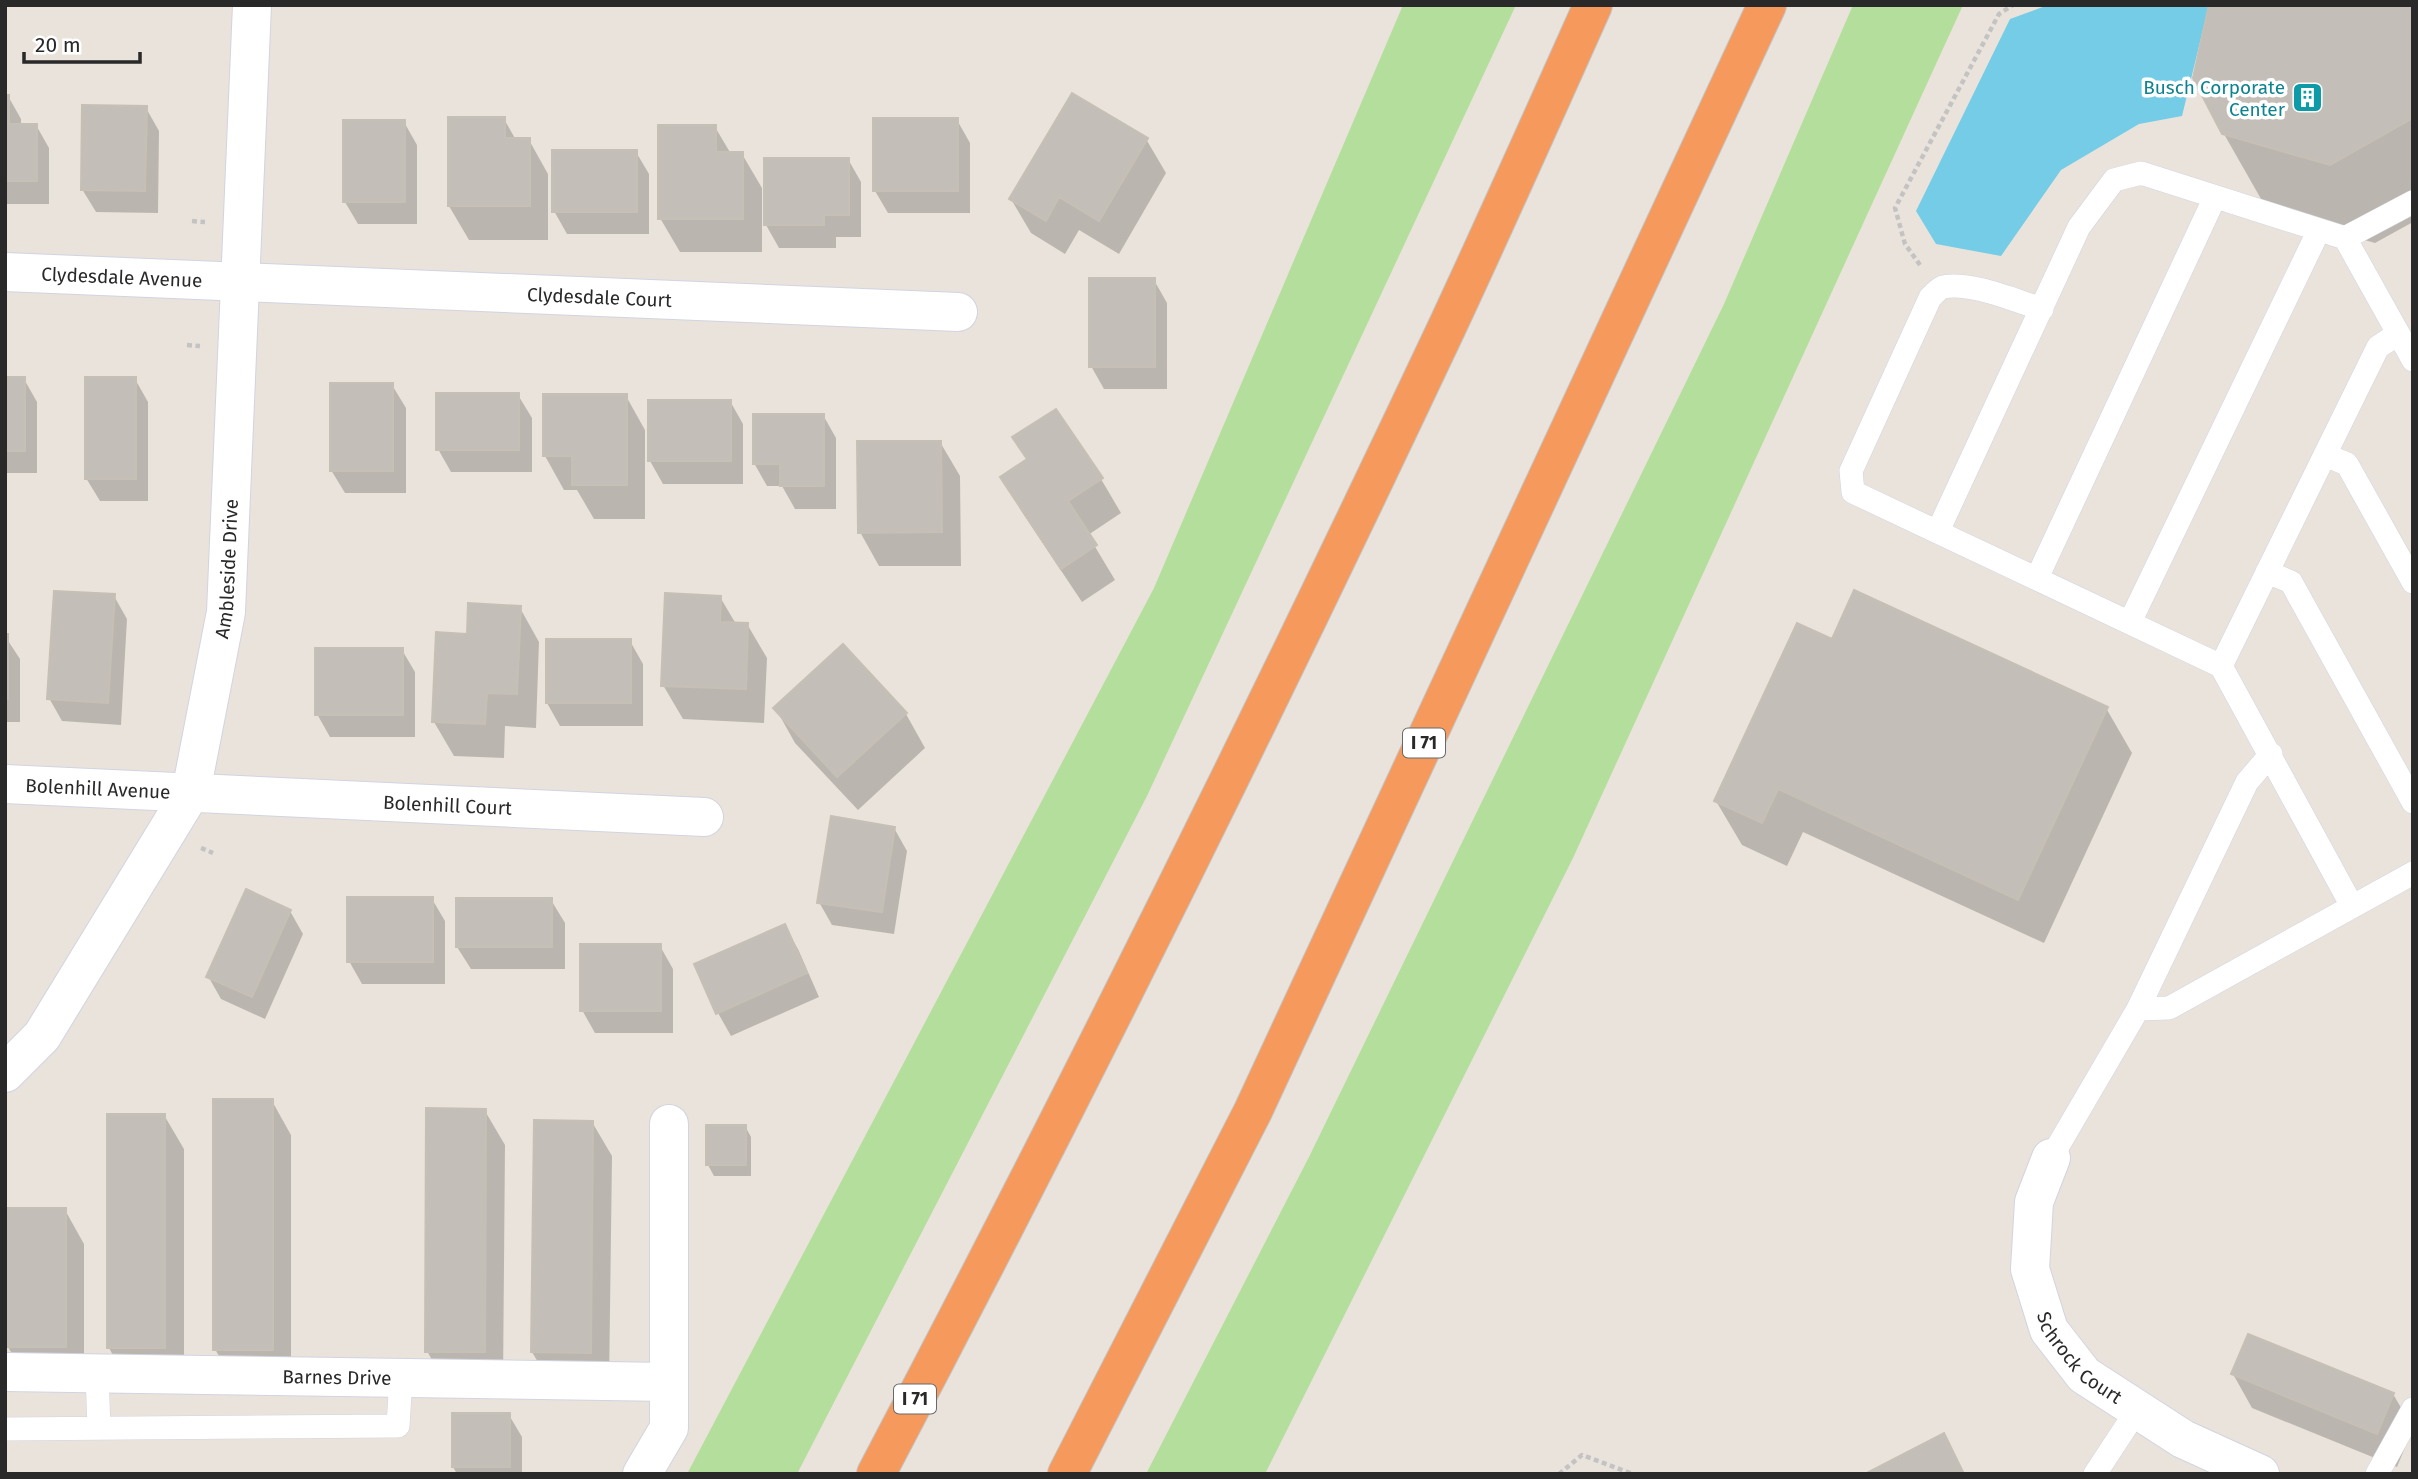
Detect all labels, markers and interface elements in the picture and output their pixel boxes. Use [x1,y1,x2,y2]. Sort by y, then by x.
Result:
scale bar [24,21,140,65]
text: 20 m [35,32,81,58]
place label: Busch Corporate Center [2143,76,2286,121]
building icon: Busch Corporate Center [2291,81,2325,115]
street label: Clydesdale Avenue [41,263,203,292]
street label: Clydesdale Court [527,283,672,312]
street label: Ambleside Drive [210,498,243,640]
road number: I 71 [1403,728,1445,758]
street label: Bolenhill Avenue [25,774,171,804]
street label: Bolenhill Court [383,791,513,820]
street label: Schrock Court [2032,1309,2126,1409]
street label: Barnes Drive [282,1365,392,1390]
road number: I 71 [894,1384,936,1414]

